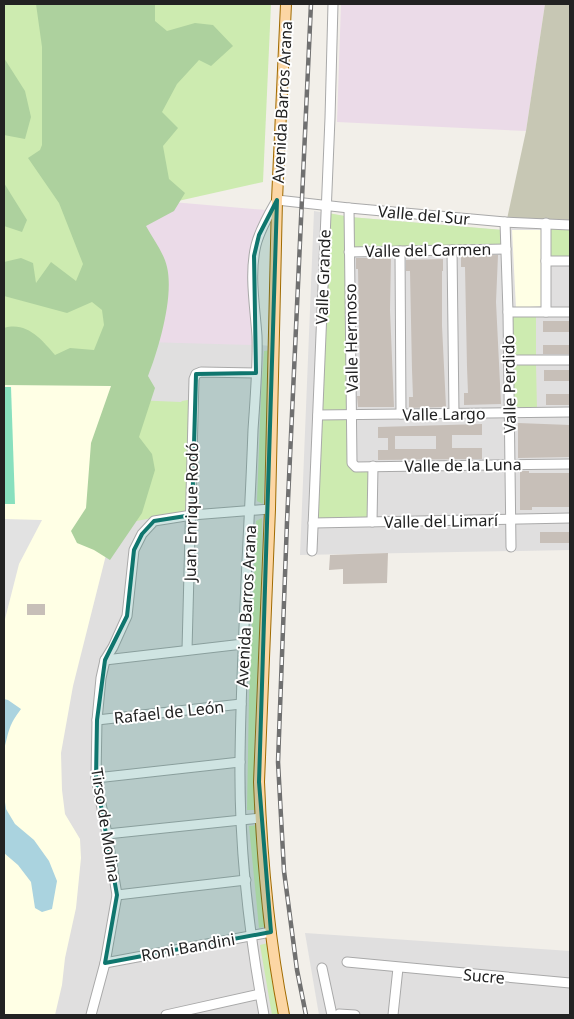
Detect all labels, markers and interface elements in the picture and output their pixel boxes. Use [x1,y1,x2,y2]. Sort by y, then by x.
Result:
street label: Avenida Barros Arana [267,20,297,184]
street label: Valle del Sur [377,200,471,230]
street label: Valle Grande [310,229,336,325]
street label: Valle del Carmen [365,238,491,262]
street label: Valle Hermoso [339,283,363,393]
street label: Valle Perdido [497,335,521,433]
street label: Valle Largo [402,402,486,426]
street label: Juan Enrique Rodó [179,442,203,584]
street label: Valle de la Luna [404,453,522,477]
street label: Valle del Limarí [384,509,499,533]
street label: Avenida Barros Arana [231,524,261,688]
street label: Rafael de León [113,695,225,729]
street label: Tirso de Molina [86,766,126,884]
street label: Roni Bandini [139,928,237,966]
street label: Sucre [462,963,506,989]

